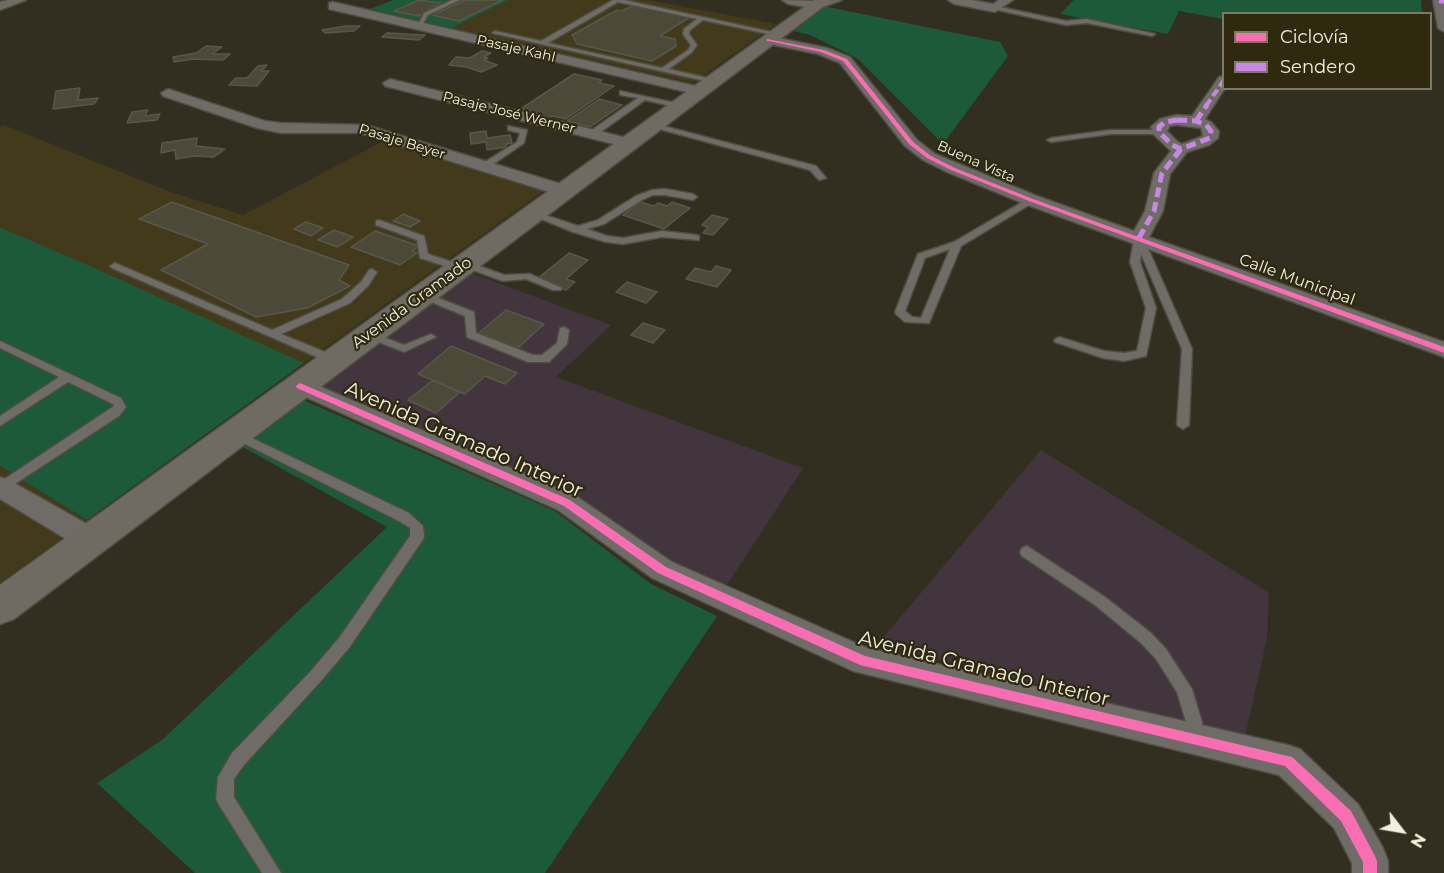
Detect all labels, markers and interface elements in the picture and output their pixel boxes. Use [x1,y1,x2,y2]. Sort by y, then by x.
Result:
legend [1222,12,1432,90]
text: Ciclovía [1280,26,1349,48]
street label: Pasaje Kahl [475,32,557,66]
text: Sendero [1280,56,1355,78]
street label: Pasaje José Werner [441,88,577,138]
street label: Pasaje Beyer [357,121,447,163]
street label: Buena Vista [934,137,1018,187]
street label: Calle Municipal [1236,250,1358,310]
street label: Avenida Gramado [348,253,476,353]
street label: Avenida Gramado Interior [341,377,587,503]
street label: Avenida Gramado Interior [856,626,1112,712]
north arrow [1372,801,1432,861]
text: N [1406,830,1429,851]

